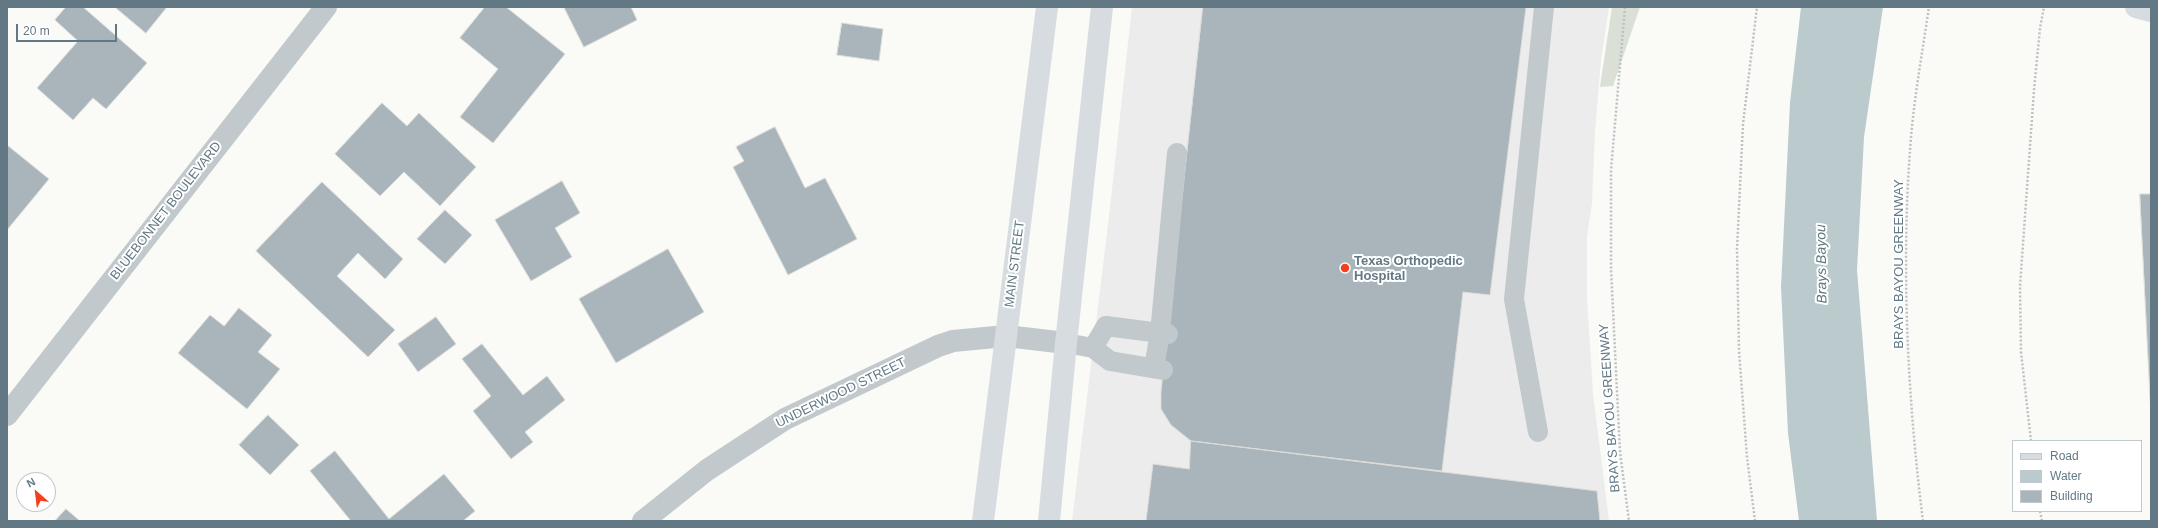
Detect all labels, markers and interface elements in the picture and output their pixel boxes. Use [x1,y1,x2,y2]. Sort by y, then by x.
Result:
scale bar [18,16,119,42]
text: 20 m [23,24,50,38]
street label: BLUEBONNET BOULEVARD [107,139,225,283]
street label: BRAYS BAYOU GREENWAY [1891,179,1907,349]
street label: MAIN STREET [1002,220,1028,308]
water label: Brays Bayou [1813,224,1831,304]
place label: Texas Orthopedic Hospital [1354,253,1463,284]
marker: Texas Orthopedic Hospital [1339,262,1351,274]
street label: BRAYS BAYOU GREENWAY [1596,323,1624,493]
street label: UNDERWOOD STREET [773,355,909,431]
legend [2012,440,2142,512]
text: Road [2050,449,2079,463]
text: Water [2050,469,2082,483]
north arrow [16,472,56,512]
text: N [25,475,37,489]
text: Building [2050,489,2093,503]

